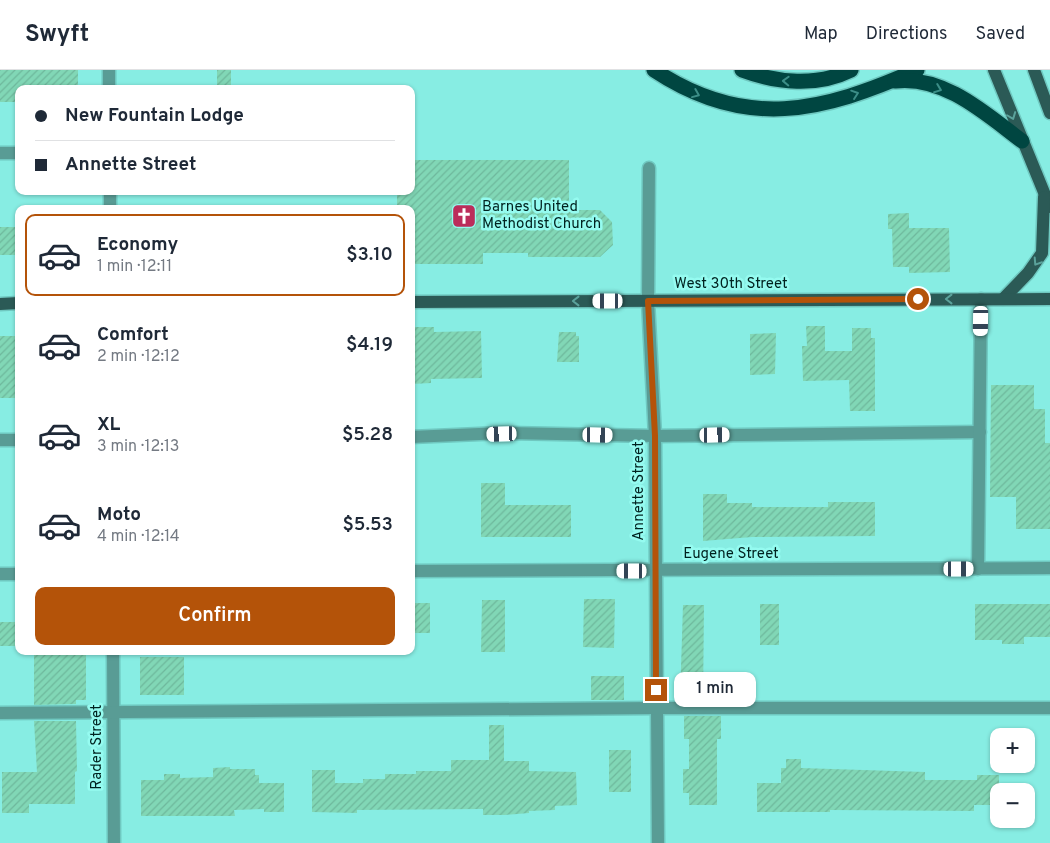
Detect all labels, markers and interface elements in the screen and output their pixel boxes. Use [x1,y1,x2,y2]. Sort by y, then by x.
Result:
text: Swyft [25,20,89,50]
text: Map [804,23,838,46]
text: Directions [866,23,948,46]
text: Saved [976,23,1025,46]
one-way arrow [782,75,790,86]
one-way arrow [934,83,942,93]
one-way arrow [691,88,700,98]
one-way arrow [850,90,858,100]
text: New Fountain Lodge [65,104,244,128]
one-way arrow [1006,111,1016,119]
text: Annette Street [65,153,197,177]
place label: Barnes United Methodist Church [482,198,601,234]
church icon: Barnes United Methodist Church [451,203,477,229]
icon: car [37,233,82,278]
text: Economy [97,233,178,257]
text: $3.10 [346,243,393,267]
one-way arrow [1033,256,1043,265]
text: 1 min · 12:11 [97,257,172,277]
street label: West 30th Street [674,275,788,294]
route start [907,288,929,310]
car [593,294,623,309]
one-way arrow [945,294,952,304]
one-way arrow [572,296,580,306]
car [973,306,988,336]
icon: car [37,323,82,368]
text: Comfort [97,323,169,347]
text: $4.19 [346,333,393,357]
text: 2 min · 12:12 [97,347,180,367]
icon: car [37,413,82,458]
text: XL [97,413,120,437]
text: $5.28 [342,423,393,447]
car [486,426,517,442]
car [582,427,613,443]
car [699,427,730,443]
text: 3 min · 12:13 [97,437,180,457]
street label: Annette Street [630,441,649,541]
icon: car [37,503,82,548]
text: Moto [97,503,141,527]
text: $5.53 [342,513,393,537]
text: 4 min · 12:14 [97,527,180,547]
street label: Eugene Street [683,545,779,564]
car [944,562,974,577]
car [617,564,647,579]
button: Confirm [35,587,395,645]
callout: 1 min [674,672,756,708]
route end [645,679,667,701]
text: 1 min [696,679,734,699]
street label: Rader Street [88,704,107,790]
map controls [990,728,1035,828]
button: + [990,728,1035,773]
button: − [990,783,1035,828]

